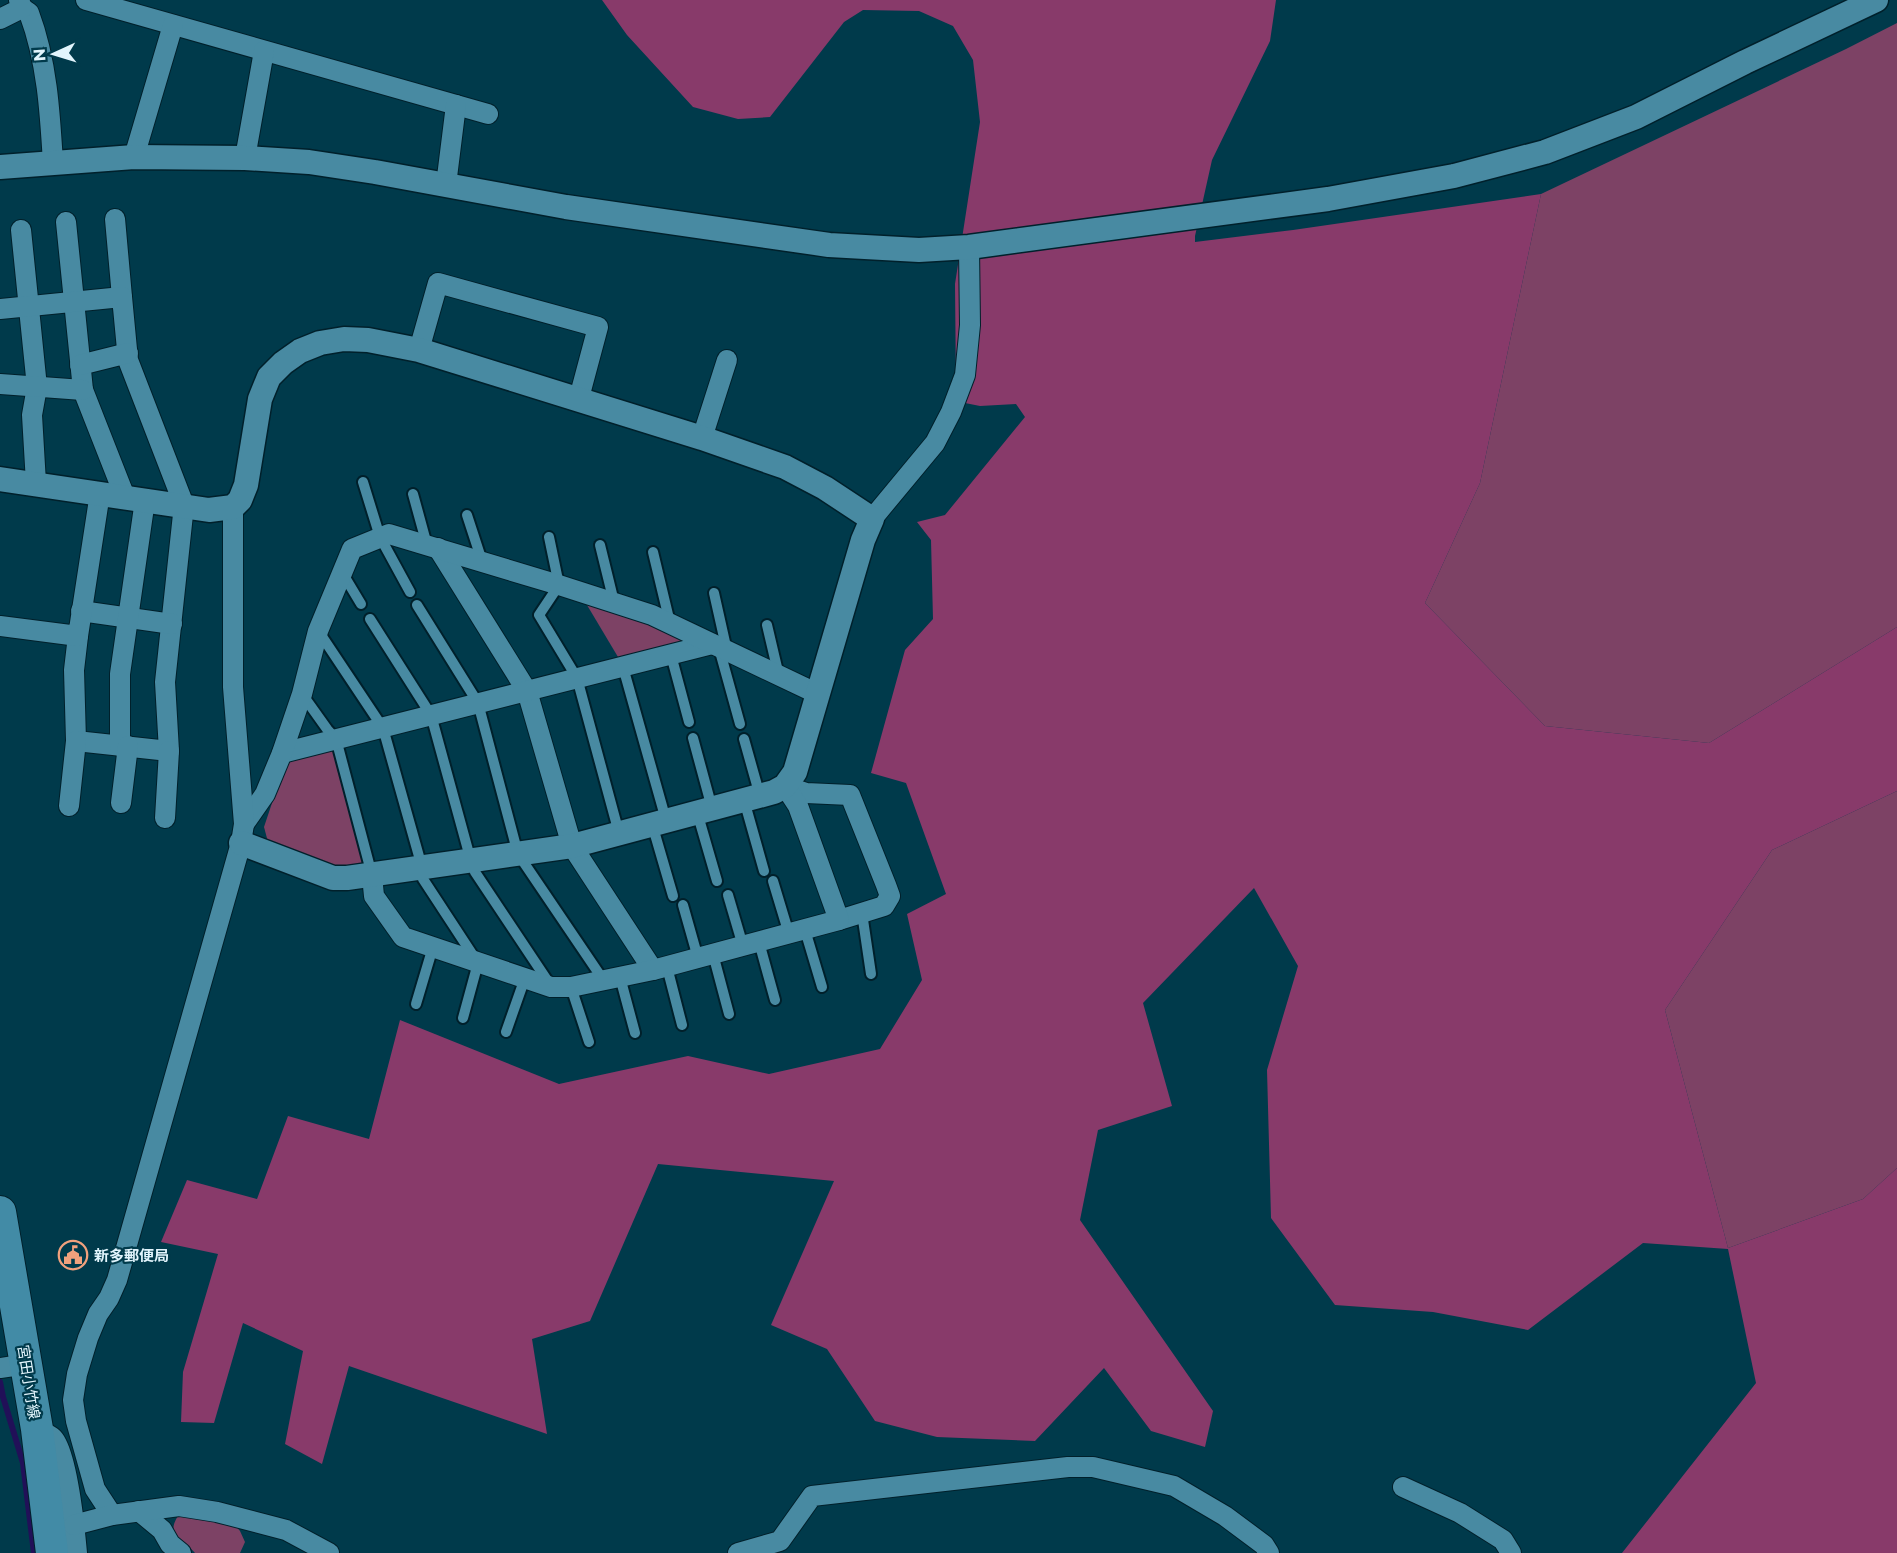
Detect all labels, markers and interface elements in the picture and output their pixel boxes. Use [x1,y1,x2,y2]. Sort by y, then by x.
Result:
north arrow [24,24,84,84]
text: N [30,48,49,62]
public building icon: 新多郵便局 [57,1239,89,1271]
place label: 新多郵便局 [94,1246,169,1265]
street label: 宮田小竹線 [14,1343,44,1421]

